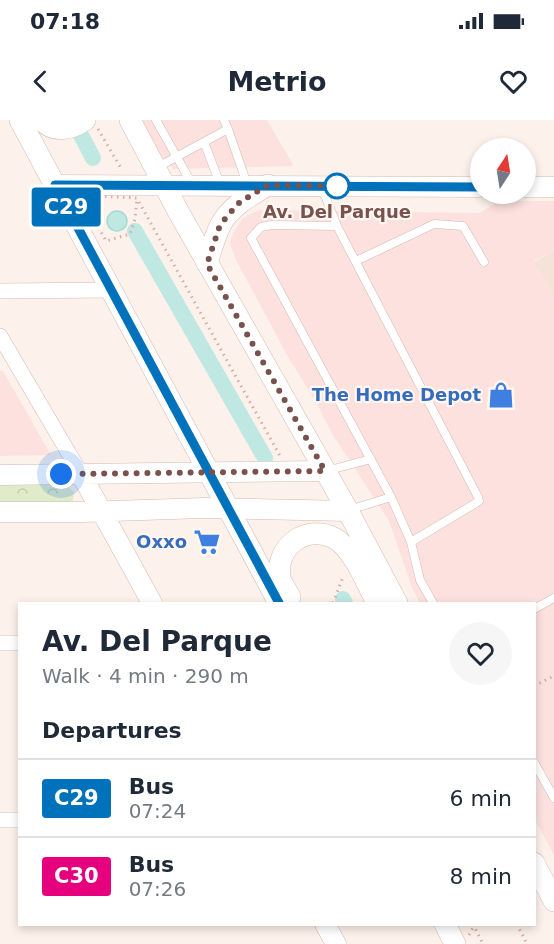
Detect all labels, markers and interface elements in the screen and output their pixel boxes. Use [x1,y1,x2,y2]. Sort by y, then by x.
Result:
text: 07:18 [30,9,100,34]
icon: back [24,65,57,98]
icon: heart [497,65,530,98]
text: Metrio [227,66,327,97]
north arrow [470,138,536,204]
map controls [470,138,536,204]
marker: Av. Del Parque [324,173,350,199]
line badge: C29 [32,188,100,226]
text: C29 [44,195,88,219]
place label: Av. Del Parque [263,201,411,222]
shop icon: The Home Depot [486,380,516,410]
place label: The Home Depot [312,384,481,405]
your location [46,459,76,489]
supermarket icon: Oxxo [192,527,222,557]
place label: Oxxo [136,531,187,552]
button: heart [449,622,512,685]
text: Av. Del Parque [42,625,272,658]
text: Walk · 4 min · 290 m [42,664,249,688]
text: Departures [42,718,182,743]
text: Bus [129,774,174,799]
text: C29 [54,786,99,810]
text: 6 min [450,786,512,811]
text: 07:24 [129,799,186,823]
text: Bus [129,852,174,877]
text: C30 [54,864,99,888]
text: 8 min [450,864,512,889]
text: 07:26 [129,877,186,901]

